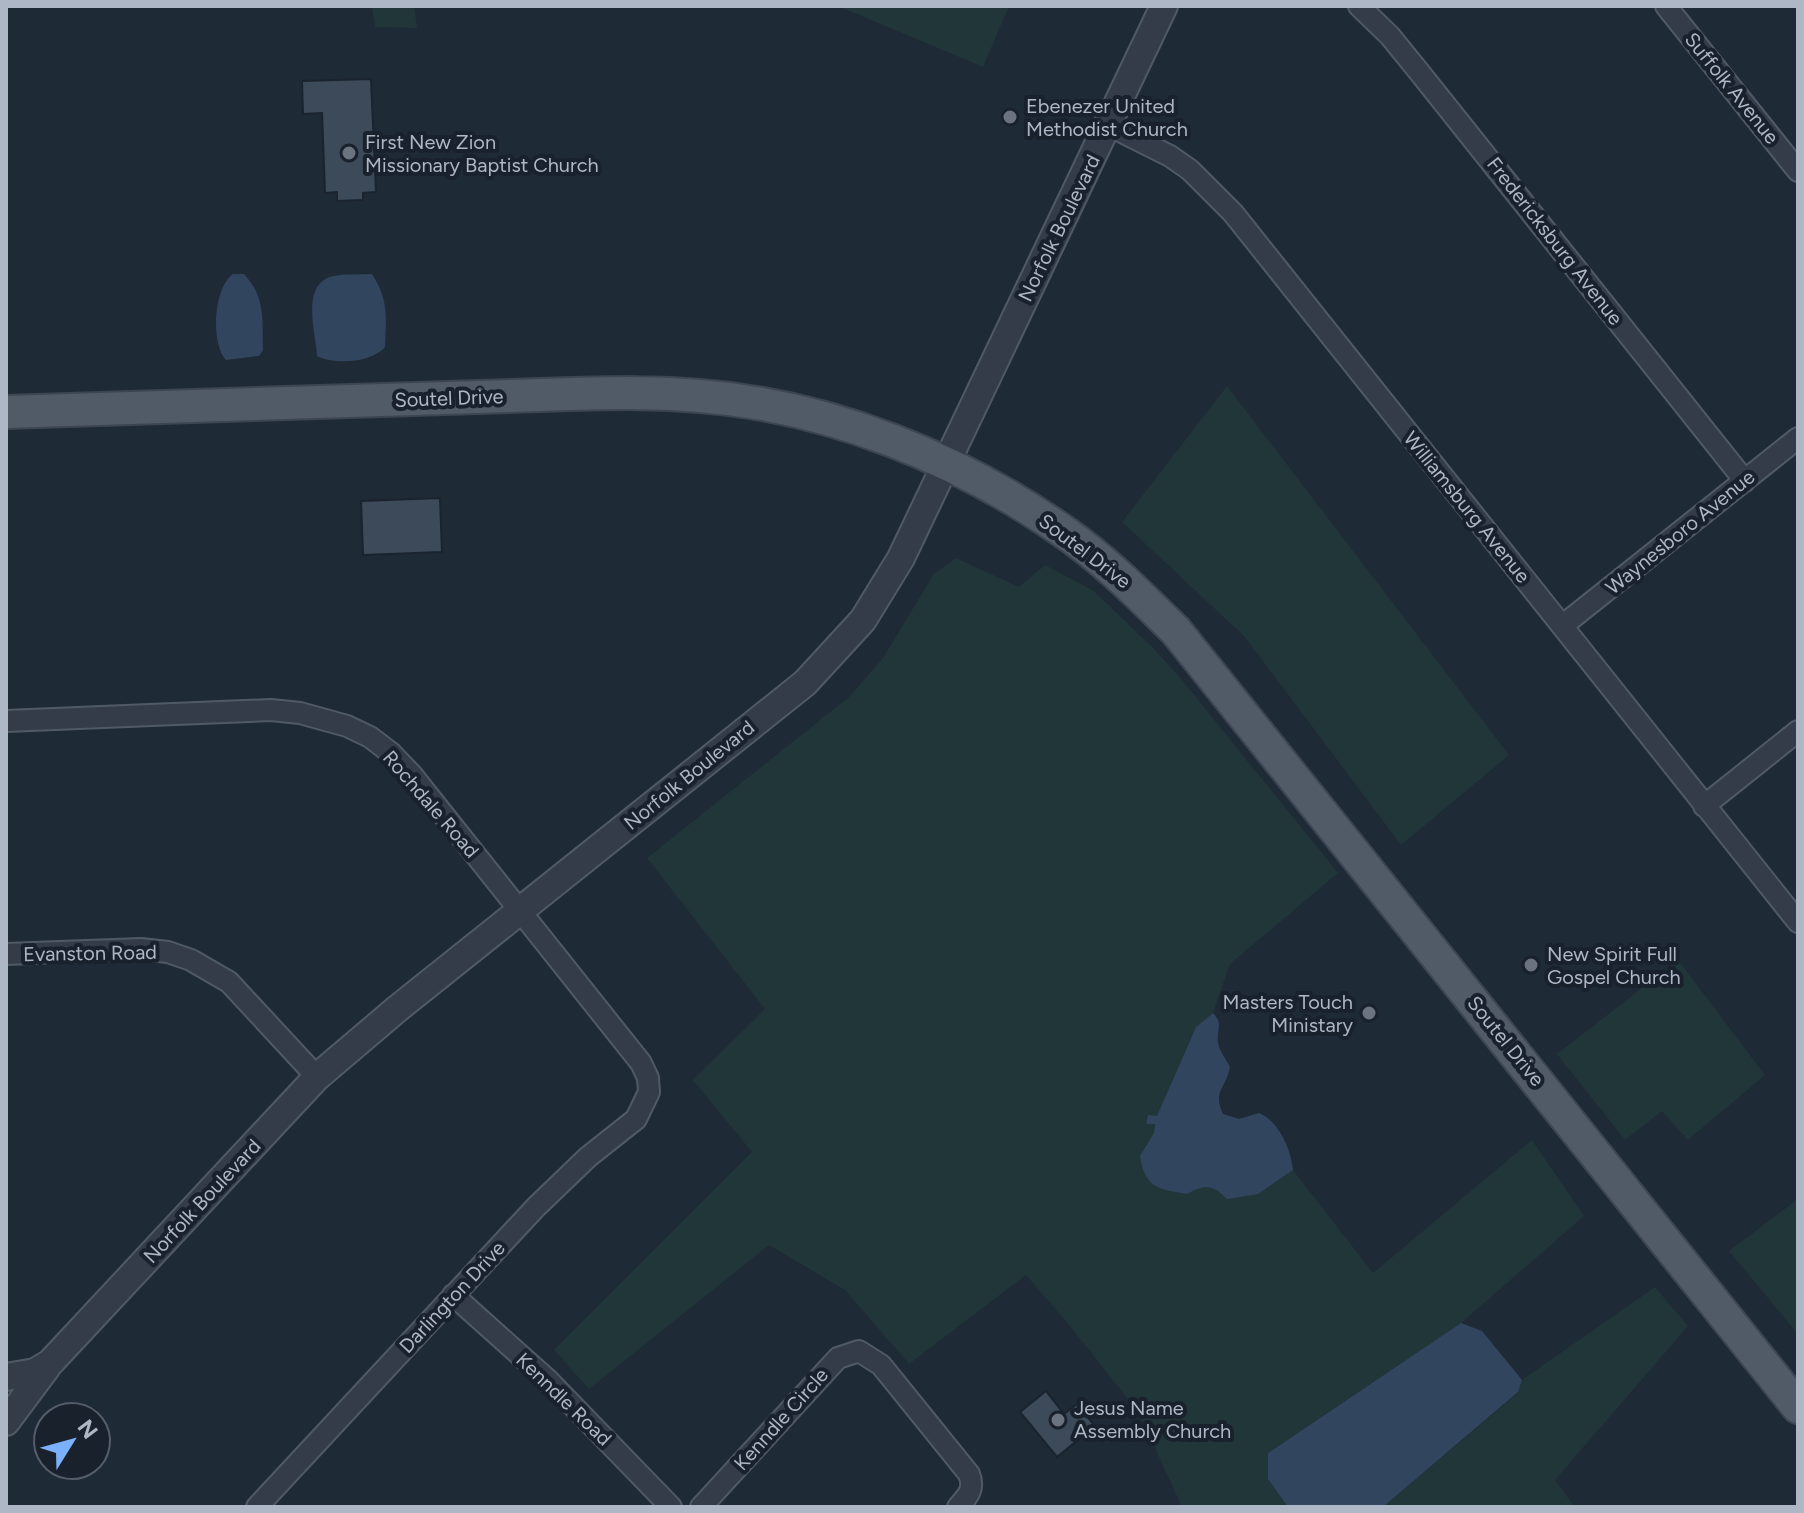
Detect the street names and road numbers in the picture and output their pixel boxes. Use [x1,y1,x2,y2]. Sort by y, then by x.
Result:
street label: Suffolk Avenue [1680,27,1784,149]
street label: Norfolk Boulevard [1013,151,1105,305]
street label: Fredericksburg Avenue [1482,152,1628,330]
street label: Soutel Drive [394,384,504,412]
street label: Williamsburg Avenue [1399,426,1535,588]
street label: Waynesboro Avenue [1601,465,1759,599]
street label: Soutel Drive [1034,509,1136,593]
street label: Norfolk Boulevard [619,715,759,835]
street label: Rochdale Road [378,745,484,863]
street label: Evanston Road [23,940,157,966]
street label: Soutel Drive [1462,991,1550,1091]
street label: Norfolk Boulevard [138,1134,266,1268]
street label: Darlington Drive [394,1236,510,1358]
street label: Kenndle Road [511,1348,617,1450]
street label: Kenndle Circle [729,1363,833,1475]

